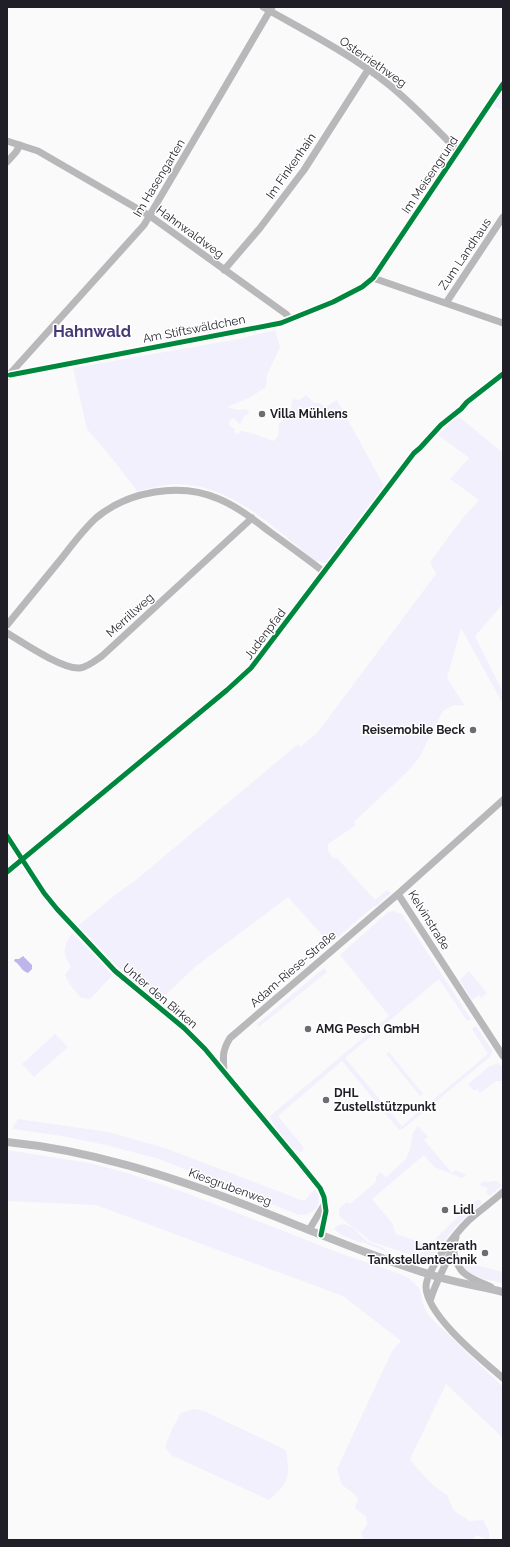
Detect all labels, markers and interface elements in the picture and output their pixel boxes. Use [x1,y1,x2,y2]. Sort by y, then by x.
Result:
street label: Osterriethweg [337,34,409,90]
street label: Im Finkenhain [263,130,319,202]
street label: Im Meisengrund [399,134,461,216]
street label: Im Hasengarten [130,137,188,219]
street label: Hahnwaldweg [153,203,227,261]
street label: Zum Landhaus [436,215,494,292]
street label: Am Stiftswäldchen [142,312,246,346]
district label: Hahnwald [53,322,131,341]
place label: Villa Mühlens [270,407,348,421]
marker: Villa Mühlens [257,409,267,419]
street label: Merrillweg [103,590,157,640]
street label: Judenpfad [241,606,289,662]
place label: Reisemobile Beck [362,723,465,737]
marker: Reisemobile Beck [468,725,478,735]
street label: Kelvinstraße [405,888,453,952]
street label: Adam-Riese-Straße [247,928,339,1010]
street label: Unter den Birken [120,961,200,1031]
place label: AMG Pesch GmbH [316,1022,420,1036]
marker: AMG Pesch GmbH [303,1024,313,1034]
place label: DHL Zustellstützpunkt [334,1086,436,1114]
marker: DHL Zustellstützpunkt [321,1095,331,1105]
street label: Kiesgrubenweg [187,1166,273,1208]
place label: Lidl [453,1203,475,1217]
marker: Lidl [440,1205,450,1215]
place label: Lantzerath Tankstellentechnik [367,1239,477,1267]
marker: Lantzerath Tankstellentechnik [480,1248,490,1258]

